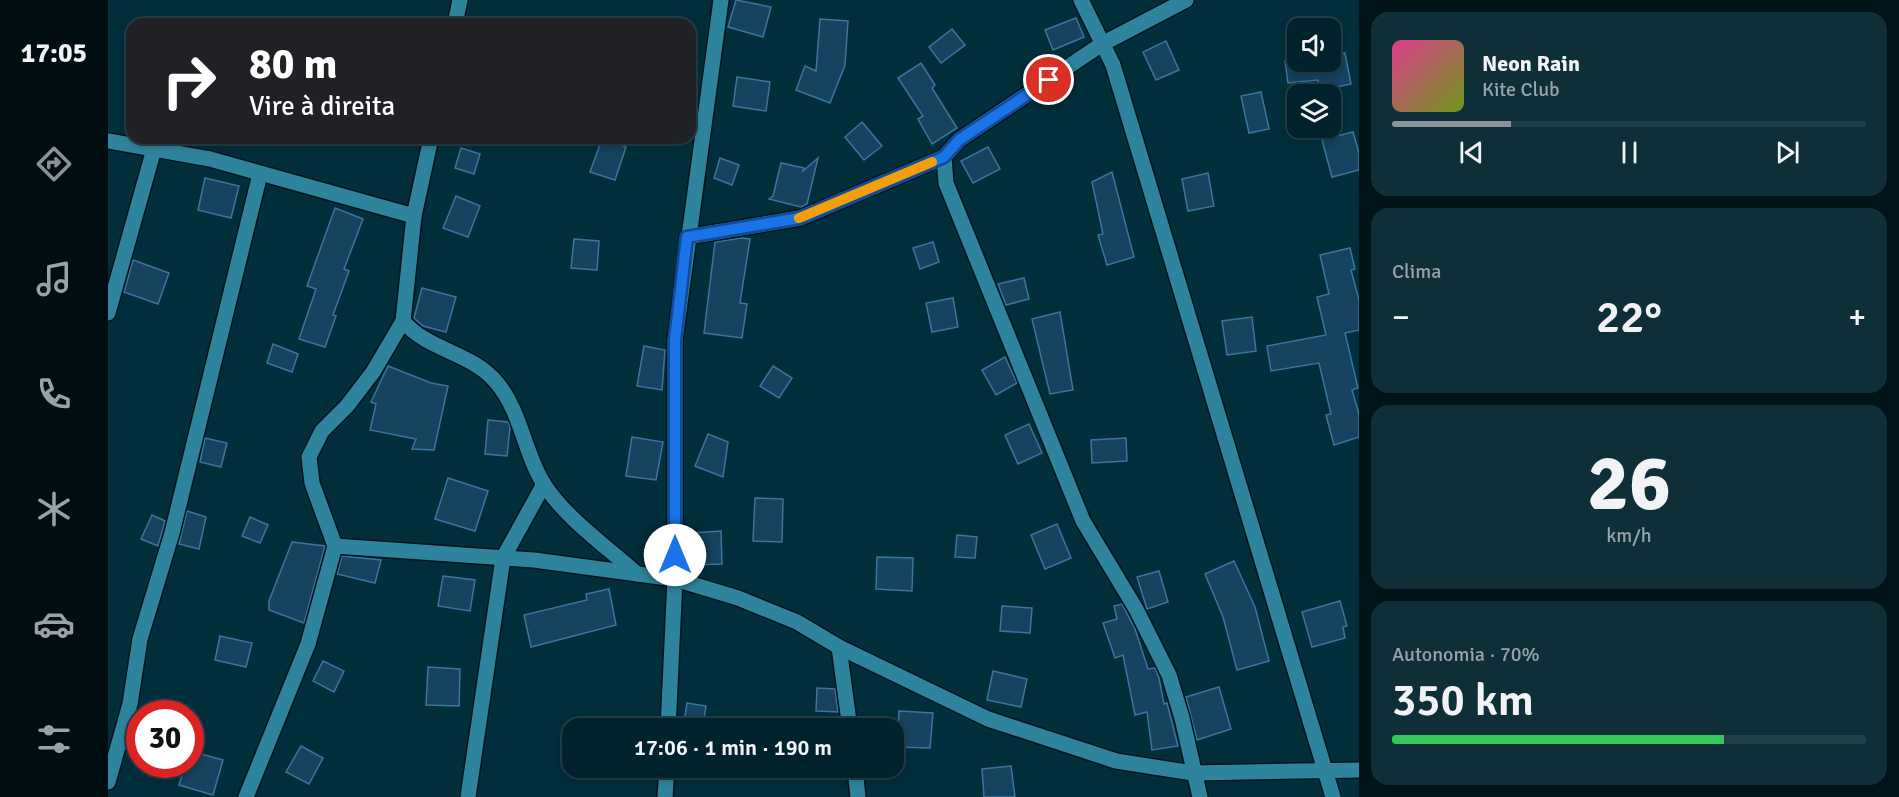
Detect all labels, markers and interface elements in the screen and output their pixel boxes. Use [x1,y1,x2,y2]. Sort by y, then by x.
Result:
map controls [1287,18,1341,138]
button: sound [1287,18,1341,72]
text: 17:05 [21,37,87,70]
text: 80 m [249,39,338,90]
icon: right [150,42,228,120]
text: Neon Rain [1482,50,1580,77]
pin [1023,54,1074,105]
icon: arrive [1032,63,1065,96]
text: Kite Club [1482,77,1560,102]
button: layers [1287,84,1341,138]
text: Vire à direita [249,90,395,123]
icon: previous [1455,136,1488,169]
icon: pause [1613,136,1646,169]
icon: next [1771,136,1804,169]
icon: directions [33,143,75,185]
icon: music [33,258,75,300]
text: Clima [1392,259,1441,284]
text: 22° [1596,290,1662,345]
text: − [1392,297,1410,338]
text: + [1848,297,1866,338]
icon: phone [33,373,75,415]
text: 26 [1587,436,1671,532]
icon: climate [33,488,75,530]
position arrow [643,523,707,587]
text: km/h [1606,523,1652,548]
icon: car [33,603,75,645]
text: Autonomia · 70% [1392,642,1540,667]
text: 350 km [1392,673,1534,728]
speed limit sign: 30 [126,700,204,778]
icon: filters [33,718,75,760]
text: 17:06 · 1 min · 190 m [634,734,832,761]

